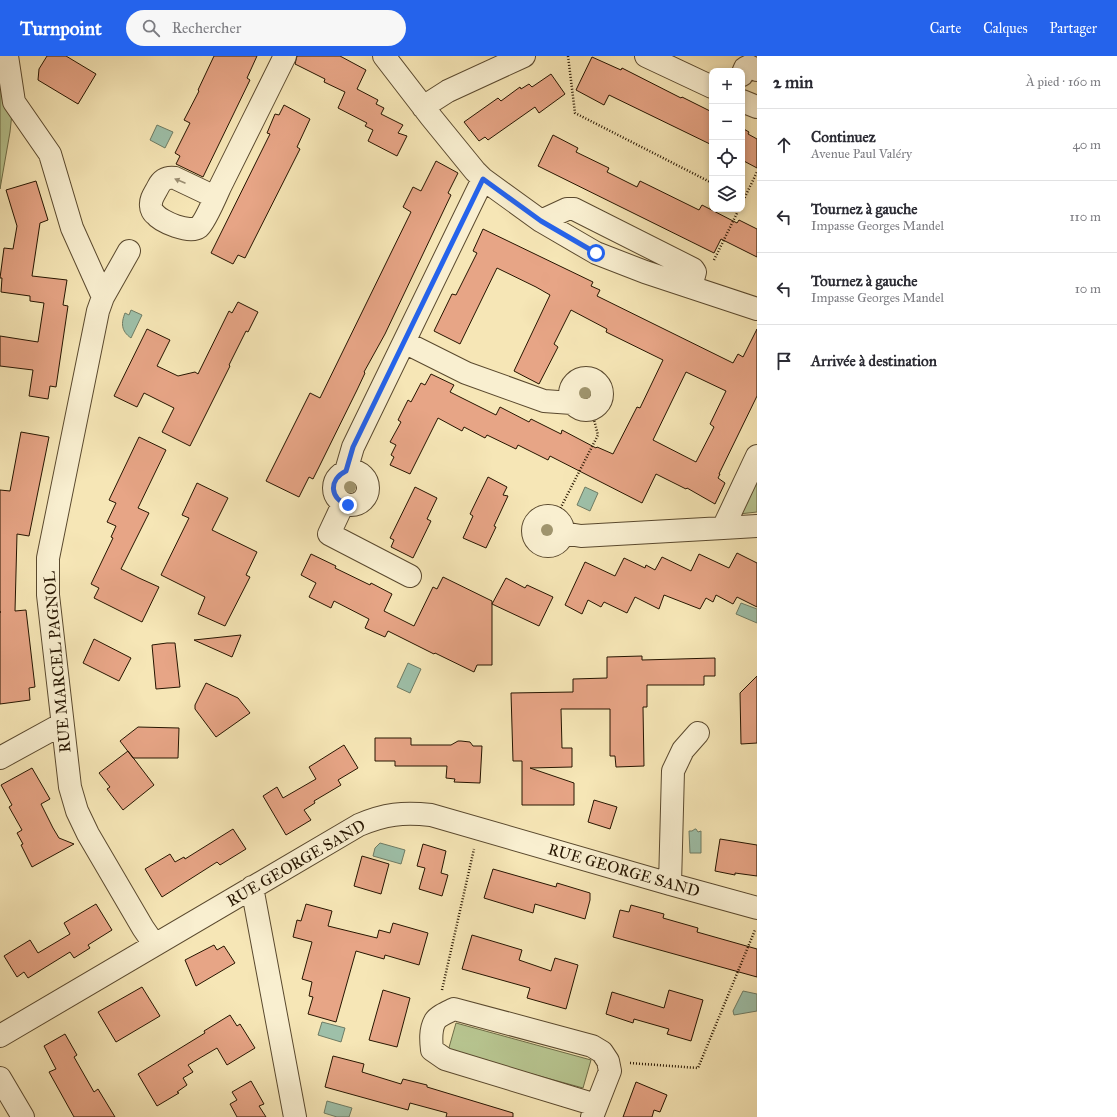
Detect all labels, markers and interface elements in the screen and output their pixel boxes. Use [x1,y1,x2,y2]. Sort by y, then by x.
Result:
search box [126,10,406,46]
text: Turnpoint [20,17,102,40]
icon: search [140,17,162,39]
text: Rechercher [172,19,241,37]
text: Carte [930,20,961,37]
text: Calques [983,20,1028,37]
text: Partager [1050,20,1097,37]
map controls [709,68,745,212]
button: + [709,68,745,104]
text: 2 min [773,72,813,93]
text: À pied · 160 m [1026,74,1101,90]
button: − [709,104,745,140]
text: Continuez [811,128,876,146]
icon: ahead [773,134,795,156]
text: 40 m [1072,137,1101,153]
button: locate [709,140,745,176]
text: Avenue Paul Valéry [811,146,912,162]
button: layers [709,176,745,212]
one-way arrow [173,177,185,183]
text: Tournez à gauche [811,200,918,218]
icon: left [773,206,795,228]
text: 110 m [1069,209,1101,225]
text: Impasse Georges Mandel [811,218,944,234]
route start [587,244,605,262]
text: Tournez à gauche [811,272,918,290]
icon: left [773,278,795,300]
text: 10 m [1075,281,1101,297]
text: Impasse Georges Mandel [811,290,944,306]
icon: arrive [773,350,795,372]
text: Arrivée à destination [811,352,937,370]
route end [339,496,357,514]
street label: RUE MARCEL PAGNOL [40,570,74,754]
street label: RUE GEORGE SAND [223,815,369,911]
street label: RUE GEORGE SAND [546,839,702,901]

